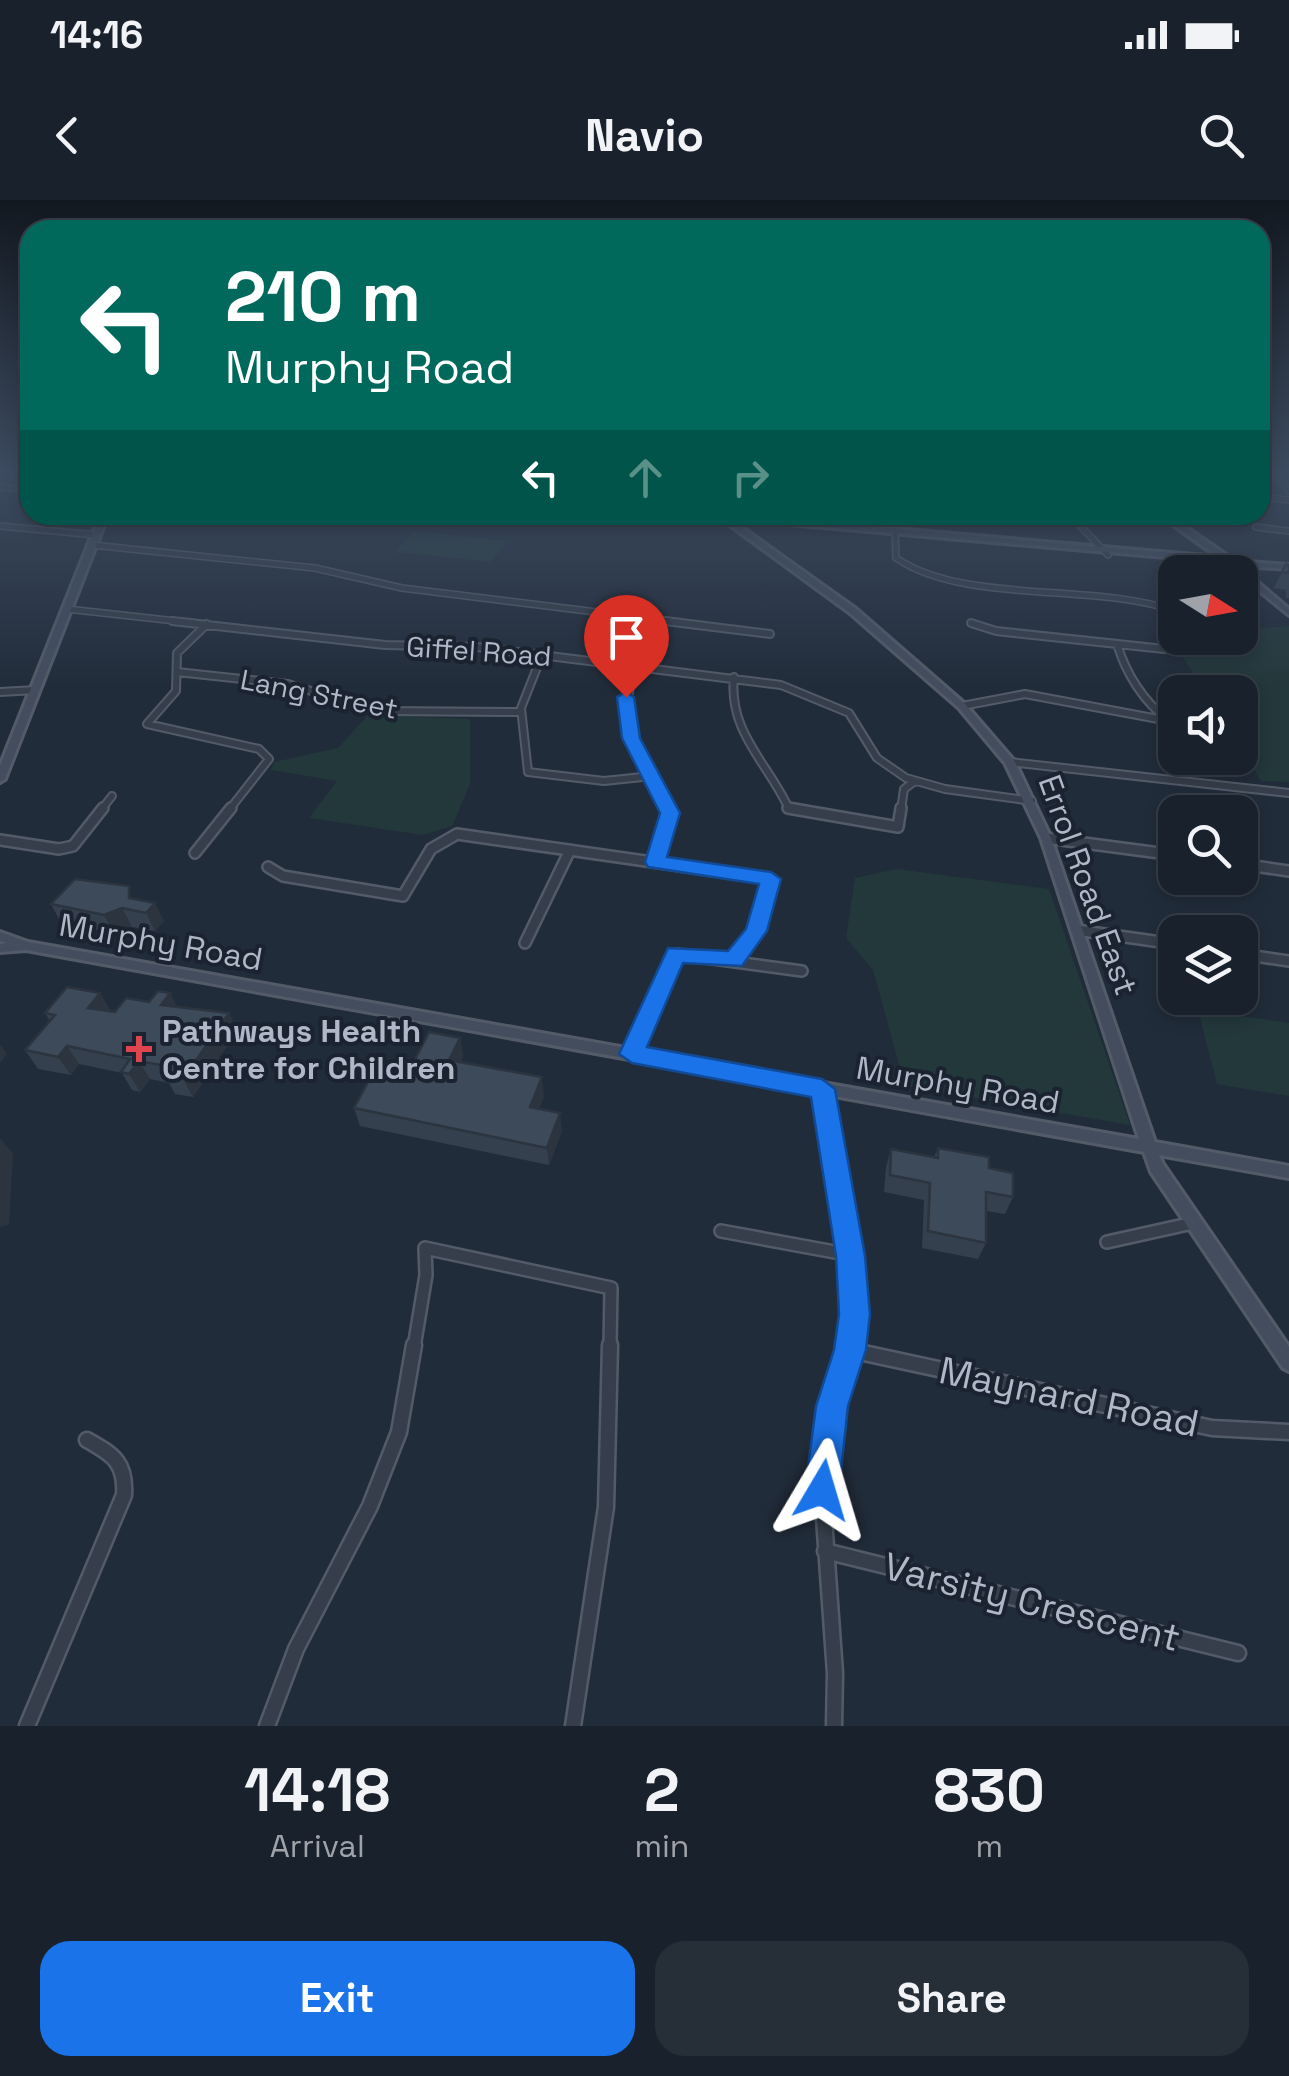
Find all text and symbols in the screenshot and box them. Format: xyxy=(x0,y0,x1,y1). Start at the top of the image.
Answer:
text: 14:16 xyxy=(50,11,143,59)
text: Navio xyxy=(585,107,704,164)
icon: back xyxy=(40,108,95,163)
icon: search xyxy=(1194,108,1249,163)
text: 210 m xyxy=(225,252,421,341)
icon: left xyxy=(60,260,190,390)
text: Murphy Road xyxy=(225,339,514,396)
icon: left xyxy=(513,450,568,505)
icon: ahead xyxy=(618,450,673,505)
icon: right xyxy=(723,450,778,505)
north arrow xyxy=(1158,555,1258,655)
map controls xyxy=(1158,555,1258,1015)
pin xyxy=(584,595,669,698)
icon: arrive xyxy=(599,610,654,665)
street label: Giffel Road xyxy=(405,628,553,674)
street label: Lang Street xyxy=(237,661,401,727)
button: sound xyxy=(1158,675,1258,775)
street label: Errol Road East xyxy=(1030,769,1146,1001)
button: search xyxy=(1158,795,1258,895)
street label: Murphy Road xyxy=(56,904,266,980)
button: layers xyxy=(1158,915,1258,1015)
place label: Pathways Health Centre for Children xyxy=(162,1011,455,1088)
marker: Pathways Health Centre for Children xyxy=(126,1036,152,1062)
street label: Murphy Road xyxy=(853,1047,1063,1123)
street label: Maynard Road xyxy=(935,1346,1203,1448)
position arrow xyxy=(770,1438,874,1542)
street label: Varsity Crescent xyxy=(879,1542,1185,1662)
text: 14:18 xyxy=(244,1752,390,1829)
text: 2 xyxy=(644,1752,680,1829)
text: 830 xyxy=(934,1752,1045,1829)
text: Arrival xyxy=(270,1826,365,1866)
text: min xyxy=(634,1826,689,1866)
text: m xyxy=(975,1826,1003,1866)
button: Exit xyxy=(40,1941,635,2056)
button: Share xyxy=(655,1941,1249,2056)

